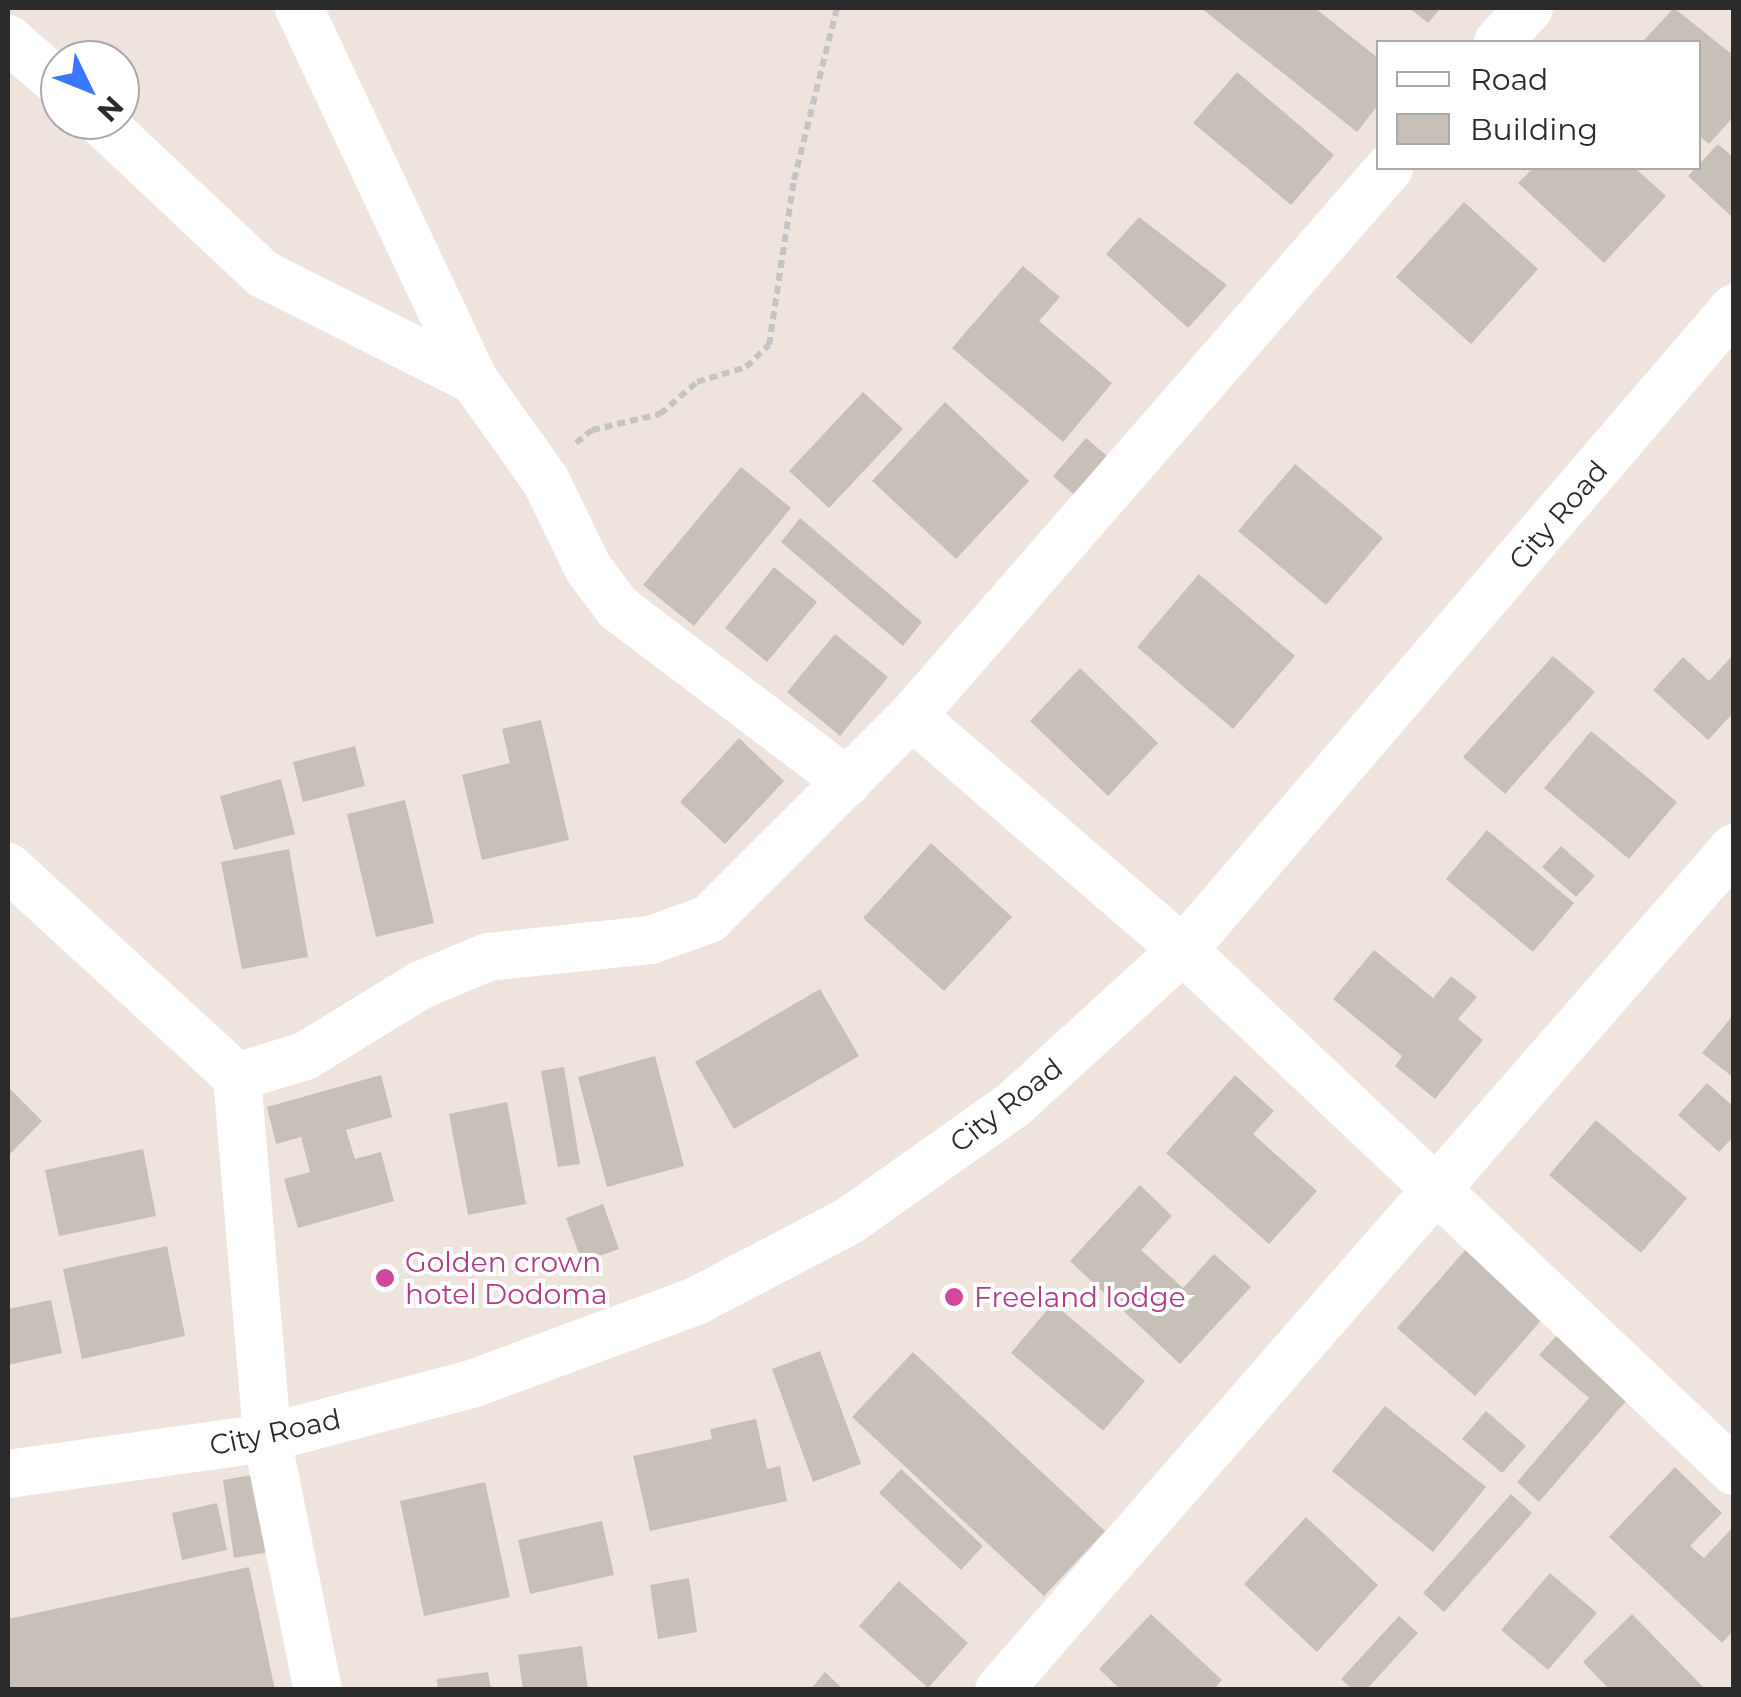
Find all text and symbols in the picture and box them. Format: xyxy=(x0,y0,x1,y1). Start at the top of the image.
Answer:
north arrow xyxy=(40,40,140,140)
legend xyxy=(1376,40,1701,170)
text: Road xyxy=(1470,61,1548,98)
text: N xyxy=(90,89,131,129)
text: Building xyxy=(1470,111,1598,148)
street label: City Road xyxy=(1502,454,1614,576)
street label: City Road xyxy=(943,1051,1069,1159)
place label: Golden crown hotel Dodoma xyxy=(405,1245,608,1311)
marker: Golden crown hotel Dodoma xyxy=(374,1267,396,1289)
place label: Freeland lodge xyxy=(974,1280,1186,1314)
marker: Freeland lodge xyxy=(943,1286,965,1308)
street label: City Road xyxy=(206,1402,344,1462)

